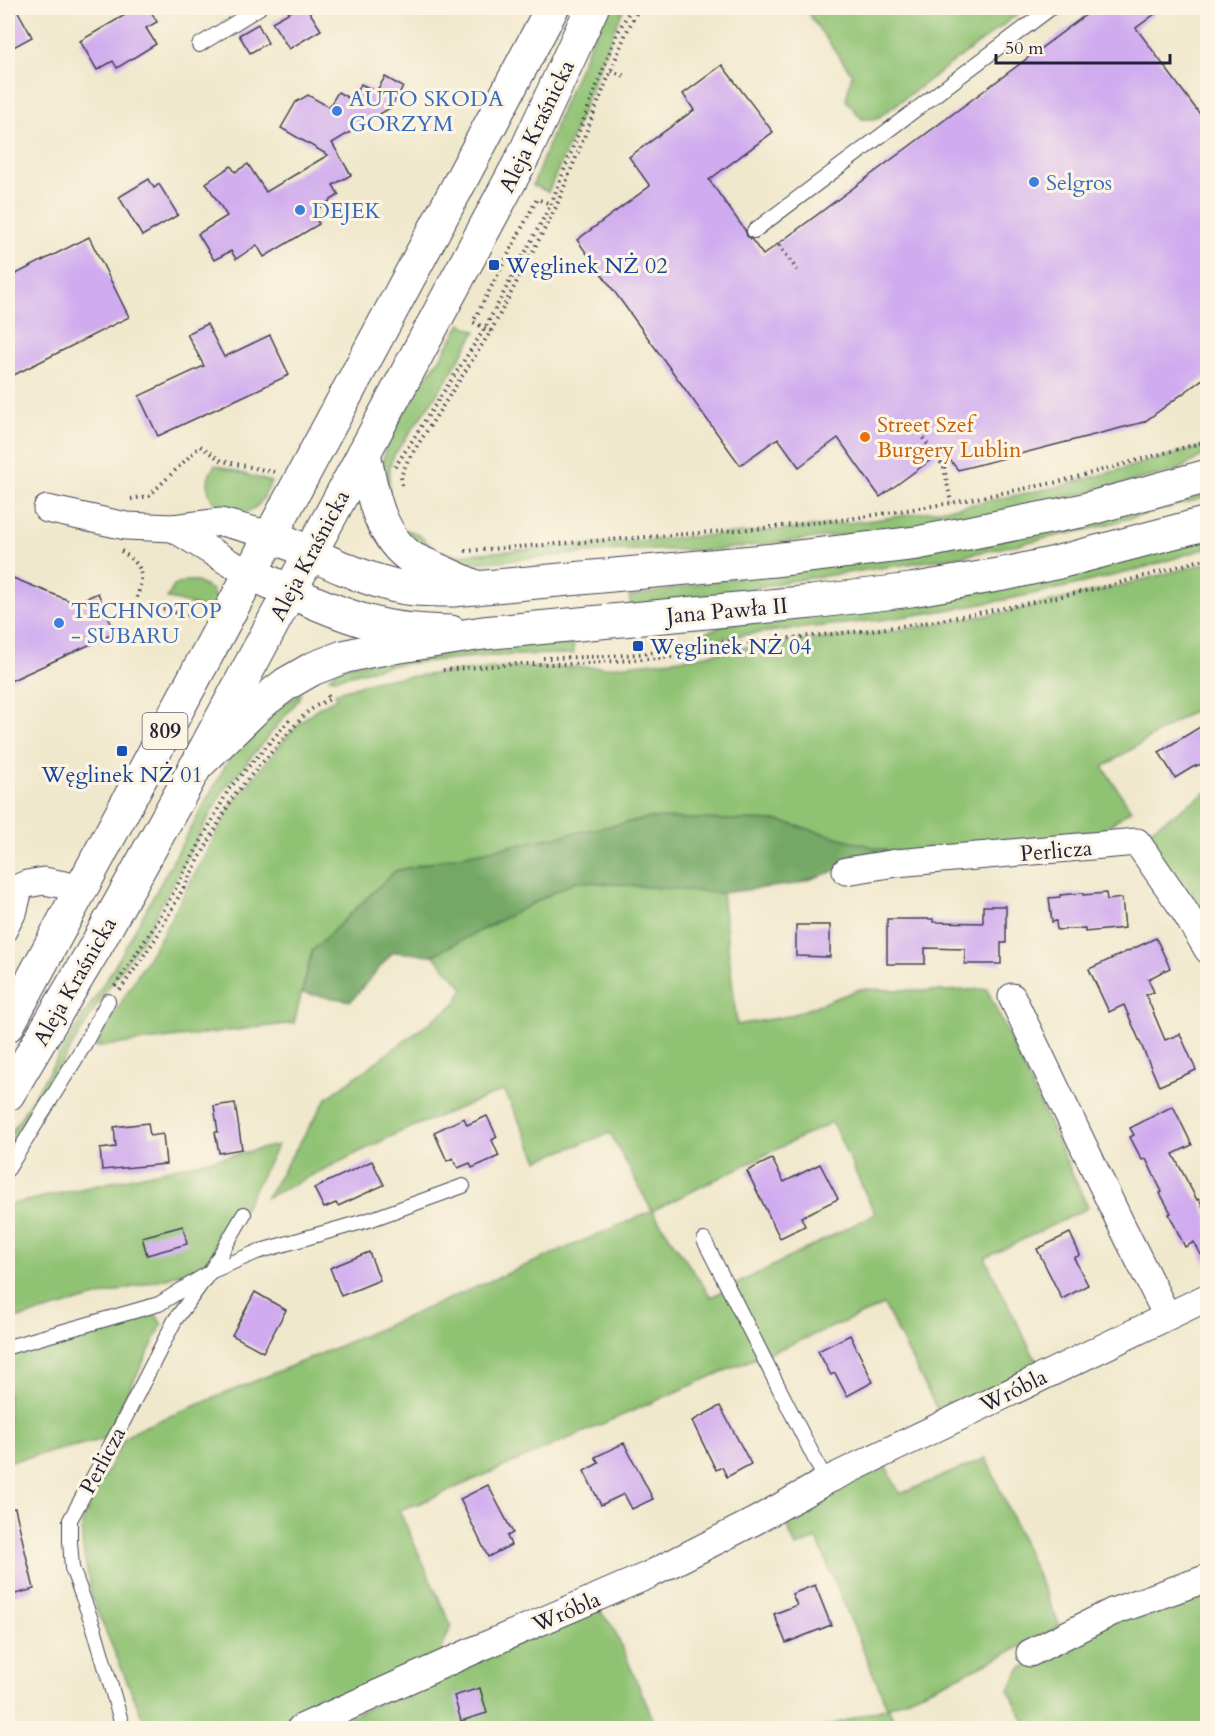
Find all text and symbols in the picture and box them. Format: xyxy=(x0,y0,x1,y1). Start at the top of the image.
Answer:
scale bar xyxy=(996,27,1170,65)
text: 50 m xyxy=(1005,36,1044,61)
street label: Aleja Kraśnicka xyxy=(492,55,582,198)
place label: AUTO SKODA GORZYM xyxy=(349,84,504,139)
marker: AUTO SKODA GORZYM xyxy=(330,104,344,118)
place label: Selgros xyxy=(1046,168,1112,198)
marker: Selgros xyxy=(1027,175,1041,189)
place label: DEJEK xyxy=(312,196,381,226)
marker: DEJEK xyxy=(293,203,307,217)
place label: Węglinek NŻ 02 xyxy=(505,251,667,281)
marker: Węglinek NŻ 02 xyxy=(487,258,501,272)
place label: Street Szef Burgery Lublin xyxy=(877,410,1022,465)
marker: Street Szef Burgery Lublin xyxy=(858,430,872,444)
street label: Aleja Kraśnicka xyxy=(263,484,357,626)
street label: Jana Pawła II xyxy=(662,591,789,631)
place label: TECHNOTOP - SUBARU xyxy=(71,596,222,651)
marker: TECHNOTOP - SUBARU xyxy=(52,616,66,630)
place label: Węglinek NŻ 04 xyxy=(649,632,811,662)
marker: Węglinek NŻ 04 xyxy=(631,639,645,653)
road number: 809 xyxy=(142,713,188,749)
marker: Węglinek NŻ 01 xyxy=(115,744,129,758)
place label: Węglinek NŻ 01 xyxy=(40,760,203,790)
street label: Perlicza xyxy=(1019,833,1094,869)
street label: Aleja Kraśnicka xyxy=(26,911,124,1051)
street label: Wróbla xyxy=(974,1362,1052,1420)
street label: Perlicza xyxy=(73,1421,133,1499)
street label: Wróbla xyxy=(527,1584,605,1640)

